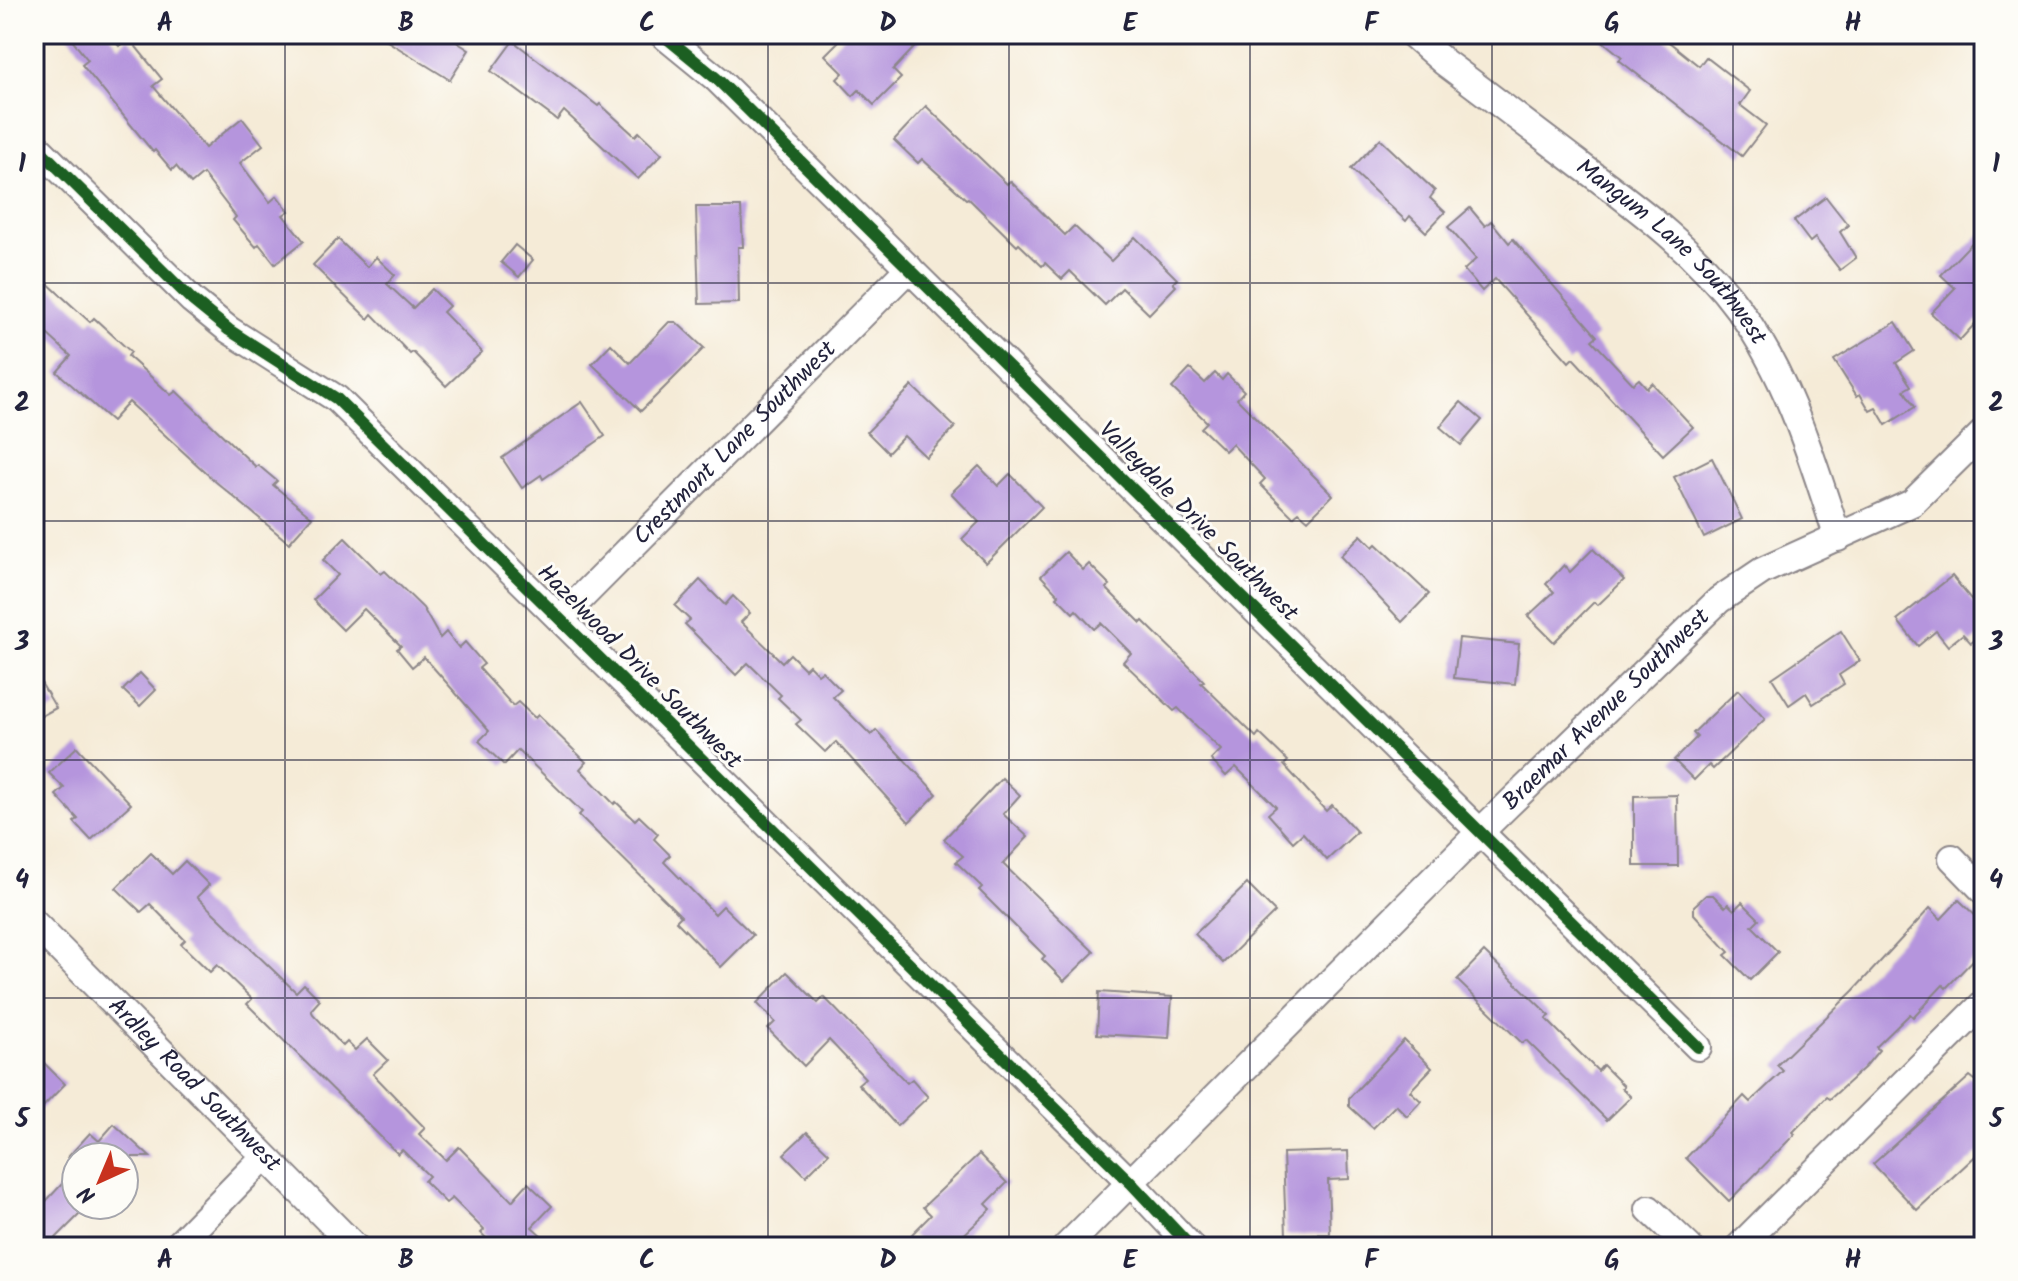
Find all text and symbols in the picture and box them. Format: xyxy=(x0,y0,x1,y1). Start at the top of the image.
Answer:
text: A xyxy=(157,3,173,45)
text: B xyxy=(398,3,414,45)
text: C xyxy=(639,3,655,45)
text: D xyxy=(879,3,897,45)
text: E xyxy=(1123,3,1139,45)
text: F xyxy=(1364,3,1380,45)
text: G xyxy=(1604,3,1620,45)
text: H xyxy=(1845,3,1862,45)
text: 1 xyxy=(18,144,26,186)
text: 1 xyxy=(1992,144,2000,186)
street label: Mangum Lane Southwest xyxy=(1567,149,1778,353)
street label: Crestmont Lane Southwest xyxy=(624,331,846,555)
text: 2 xyxy=(14,383,30,425)
text: 2 xyxy=(1988,383,2004,425)
street label: Valleydale Drive Southwest xyxy=(1088,412,1308,632)
street label: Hazelwood Drive Southwest xyxy=(527,555,751,779)
street label: Braemar Avenue Southwest xyxy=(1493,598,1720,820)
text: 3 xyxy=(14,622,29,664)
text: 3 xyxy=(1988,622,2003,664)
text: 4 xyxy=(15,860,29,902)
text: 4 xyxy=(1989,860,2003,902)
street label: Ardley Road Southwest xyxy=(98,988,291,1182)
text: 5 xyxy=(14,1099,30,1141)
text: 5 xyxy=(1988,1099,2004,1141)
north arrow xyxy=(60,1141,140,1221)
text: N xyxy=(71,1176,105,1211)
text: A xyxy=(157,1240,173,1281)
text: B xyxy=(398,1240,414,1281)
text: C xyxy=(639,1240,655,1281)
text: D xyxy=(879,1240,897,1281)
text: E xyxy=(1123,1240,1139,1281)
text: F xyxy=(1364,1240,1380,1281)
text: G xyxy=(1604,1240,1620,1281)
text: H xyxy=(1845,1240,1862,1281)

